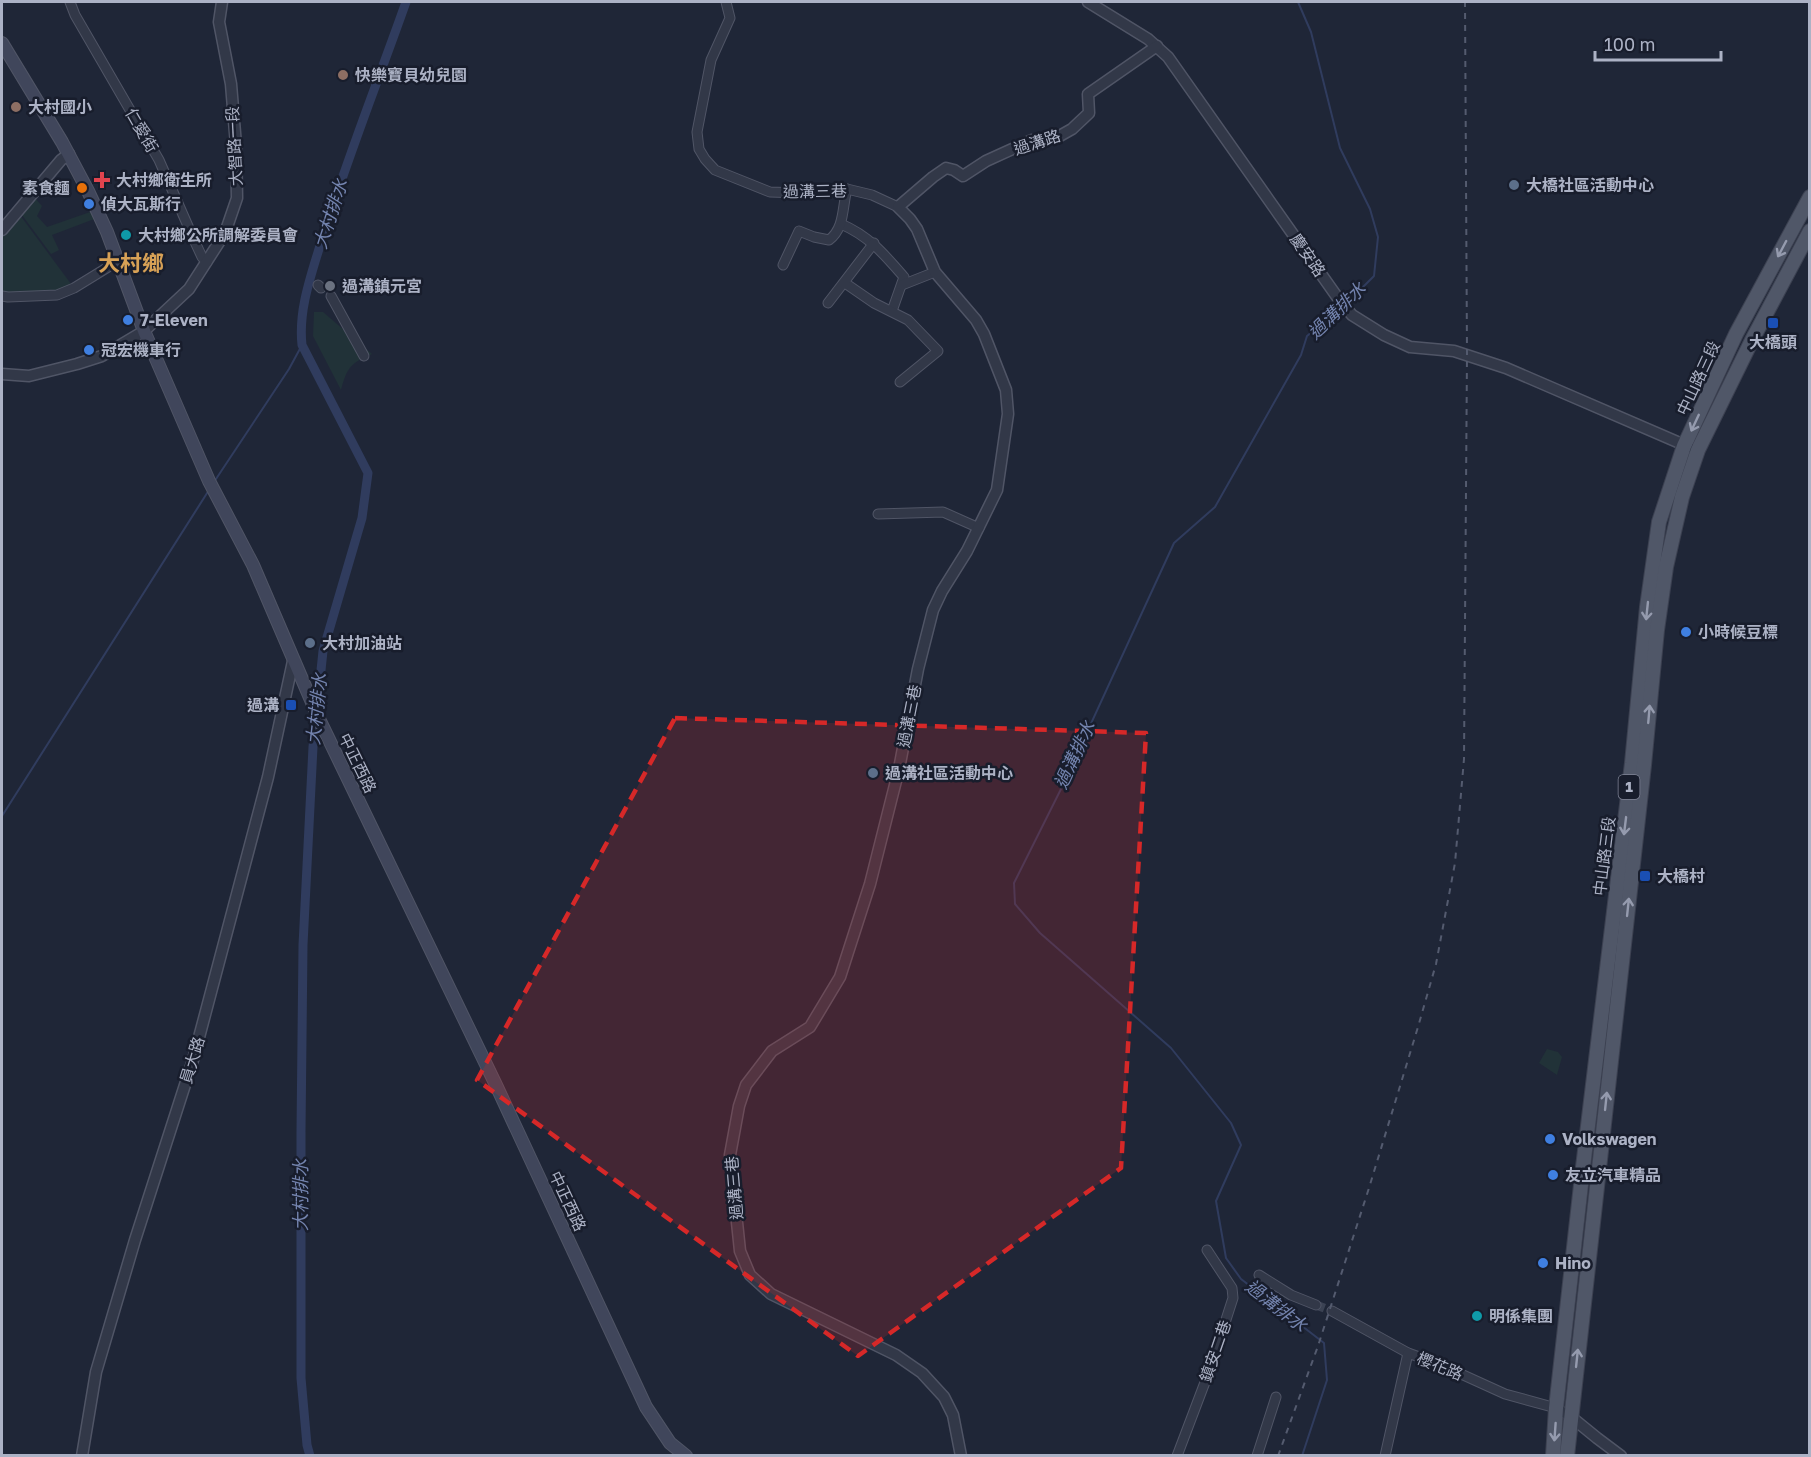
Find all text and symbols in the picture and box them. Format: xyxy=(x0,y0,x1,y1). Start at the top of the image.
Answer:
scale bar xyxy=(1595,24,1721,62)
text: 100 m xyxy=(1604,33,1655,55)
place label: 快樂寶貝幼兒園 xyxy=(355,65,467,85)
marker: 快樂寶貝幼兒園 xyxy=(336,68,350,82)
place label: 大村國小 xyxy=(28,97,92,117)
marker: 大村國小 xyxy=(9,100,23,114)
street label: 仁愛街 xyxy=(121,104,163,156)
street label: 大智路一段 xyxy=(222,106,246,186)
street label: 過溝路 xyxy=(1011,125,1063,159)
place label: 大村鄉衛生所 xyxy=(116,170,212,190)
marker: 大村鄉衛生所 xyxy=(93,171,111,189)
water label: 大村排水 xyxy=(308,175,352,251)
place label: 大橋社區活動中心 xyxy=(1526,175,1654,195)
place label: 素食麵 xyxy=(22,178,70,198)
marker: 大橋社區活動中心 xyxy=(1507,178,1521,192)
street label: 過溝三巷 xyxy=(783,180,847,202)
marker: 素食麵 xyxy=(75,181,89,195)
place label: 偵大瓦斯行 xyxy=(100,194,181,214)
marker: 偵大瓦斯行 xyxy=(82,197,96,211)
place label: 大村鄉公所調解委員會 xyxy=(138,225,298,245)
marker: 大村鄉公所調解委員會 xyxy=(119,228,133,242)
street label: 慶安路 xyxy=(1286,230,1330,280)
one-way arrow xyxy=(1776,240,1788,257)
district label: 大村鄉 xyxy=(98,249,164,276)
place label: 過溝鎮元宮 xyxy=(342,276,422,296)
water label: 過溝排水 xyxy=(1303,277,1371,343)
marker: 過溝鎮元宮 xyxy=(323,279,337,293)
place label: 7-Eleven xyxy=(140,310,208,330)
marker: 7-Eleven xyxy=(121,313,135,327)
marker: 大橋頭 xyxy=(1766,316,1780,330)
place label: 大橋頭 xyxy=(1749,332,1797,352)
street label: 中山路三段 xyxy=(1672,338,1724,418)
place label: 冠宏機車行 xyxy=(101,340,181,360)
marker: 冠宏機車行 xyxy=(82,343,96,357)
one-way arrow xyxy=(1688,414,1700,432)
one-way arrow xyxy=(1641,601,1652,620)
place label: 小時候豆標 xyxy=(1698,622,1778,642)
marker: 小時候豆標 xyxy=(1679,625,1693,639)
place label: 大村加油站 xyxy=(322,633,402,653)
marker: 大村加油站 xyxy=(303,636,317,650)
water label: 大村排水 xyxy=(301,671,331,746)
street label: 過溝三巷 xyxy=(893,683,925,749)
place label: 過溝 xyxy=(247,695,279,715)
marker: 過溝 xyxy=(284,698,298,712)
one-way arrow xyxy=(1644,704,1655,724)
water label: 過溝排水 xyxy=(1049,716,1100,792)
street label: 中正西路 xyxy=(335,730,381,796)
place label: 過溝社區活動中心 xyxy=(885,763,1013,783)
marker: 過溝社區活動中心 xyxy=(866,766,880,780)
road number: 1 xyxy=(1618,775,1640,799)
street label: 中山路三段 xyxy=(1589,815,1619,897)
one-way arrow xyxy=(1619,815,1630,835)
place label: 大橋村 xyxy=(1657,866,1705,886)
marker: 大橋村 xyxy=(1638,869,1652,883)
one-way arrow xyxy=(1623,898,1634,918)
street label: 員大路 xyxy=(175,1034,209,1086)
one-way arrow xyxy=(1601,1092,1612,1112)
place label: Volkswagen xyxy=(1562,1129,1657,1149)
marker: Volkswagen xyxy=(1543,1132,1557,1146)
street label: 過溝三巷 xyxy=(721,1155,747,1221)
water label: 大村排水 xyxy=(289,1158,311,1231)
place label: 友立汽車精品 xyxy=(1565,1165,1661,1185)
street label: 中正西路 xyxy=(545,1168,591,1234)
marker: 友立汽車精品 xyxy=(1546,1168,1560,1182)
place label: Hino xyxy=(1555,1253,1591,1273)
marker: Hino xyxy=(1536,1256,1550,1270)
water label: 過溝排水 xyxy=(1241,1274,1313,1337)
place label: 明係集團 xyxy=(1489,1306,1553,1326)
marker: 明係集團 xyxy=(1470,1309,1484,1323)
street label: 鎮安二巷 xyxy=(1195,1317,1235,1385)
street label: 櫻花路 xyxy=(1414,1348,1466,1384)
one-way arrow xyxy=(1572,1348,1583,1368)
one-way arrow xyxy=(1549,1421,1560,1441)

